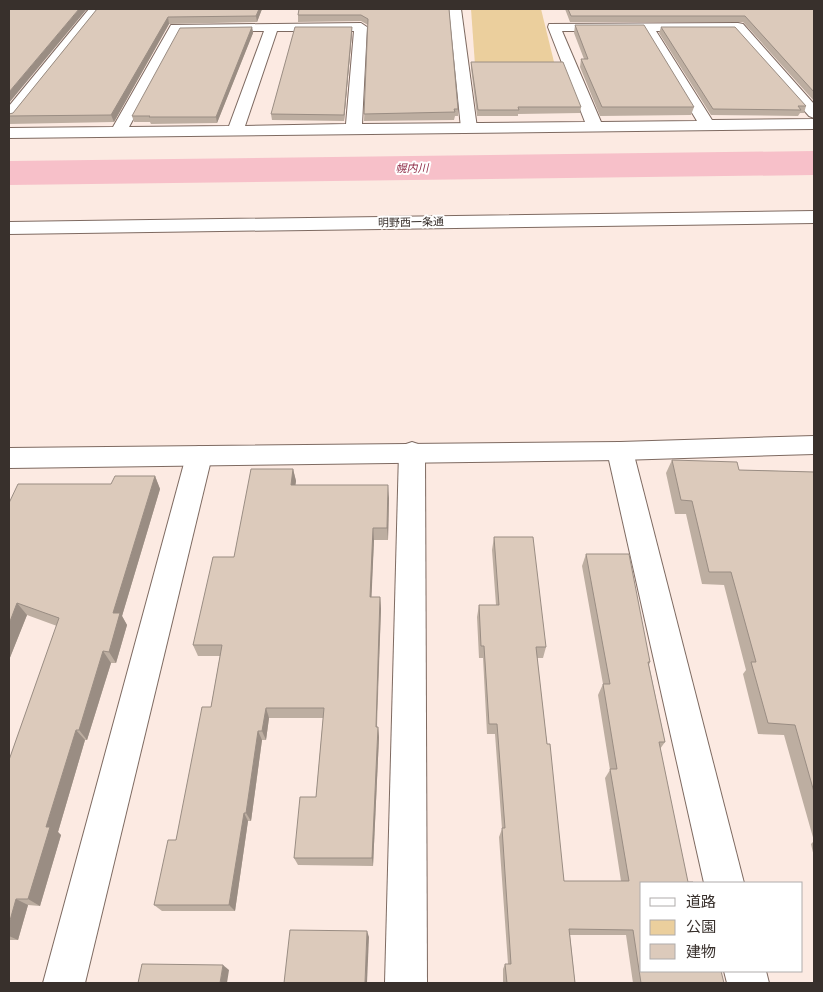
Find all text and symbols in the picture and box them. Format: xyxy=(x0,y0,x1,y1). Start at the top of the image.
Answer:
water label: 幌内川 xyxy=(395,161,430,174)
street label: 明野西一条通 xyxy=(378,214,444,229)
legend xyxy=(640,882,803,972)
text: 道路 xyxy=(686,892,716,910)
text: 公園 xyxy=(686,917,716,935)
text: 建物 xyxy=(686,942,716,960)

